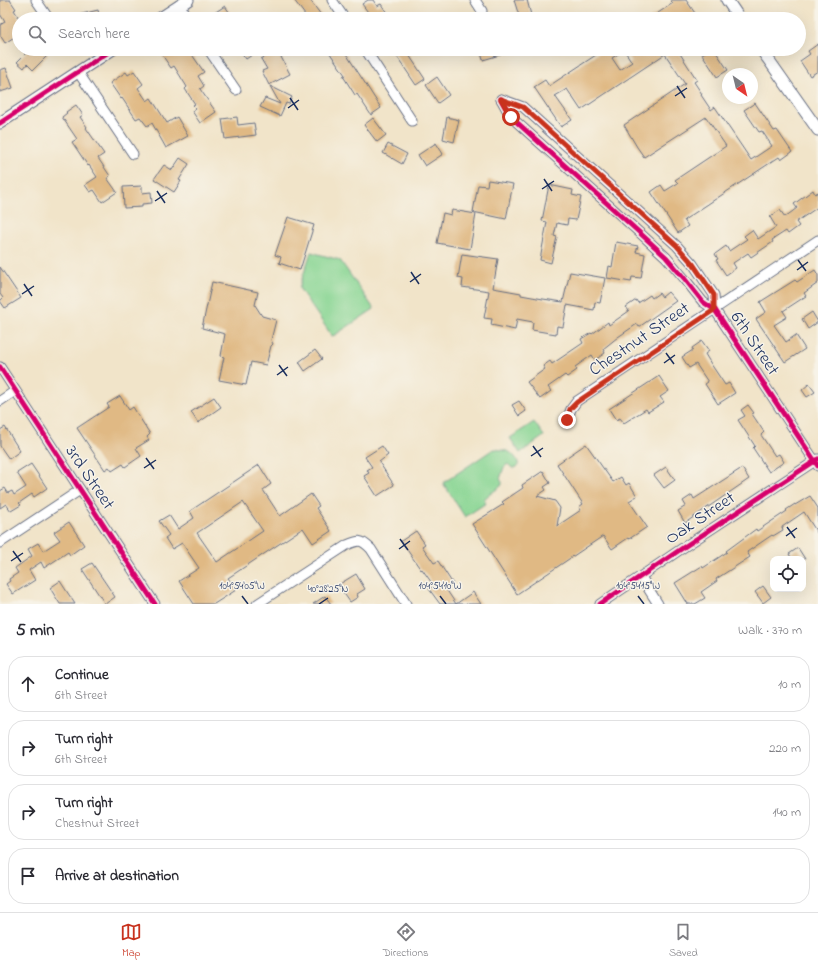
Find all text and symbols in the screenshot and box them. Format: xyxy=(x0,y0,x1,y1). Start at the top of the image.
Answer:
search box xyxy=(12,12,806,56)
icon: search xyxy=(26,23,48,45)
text: Search here xyxy=(58,23,130,45)
north arrow xyxy=(722,68,758,104)
route start xyxy=(502,108,520,126)
street label: Chestnut Street xyxy=(584,297,696,383)
street label: 6th Street xyxy=(723,307,785,381)
route end xyxy=(558,411,576,429)
street label: 3rd Street xyxy=(58,440,120,516)
street label: Oak Street xyxy=(661,486,741,552)
map controls xyxy=(770,556,806,592)
button: locate xyxy=(770,556,806,592)
text: 104°54'05"W xyxy=(219,579,265,594)
text: 104°54'10"W xyxy=(419,579,462,594)
text: 104°54'15"W xyxy=(616,579,660,594)
text: 40°28'25"N xyxy=(308,582,349,597)
text: 5 min xyxy=(16,618,55,643)
text: Walk · 370 m xyxy=(738,621,802,640)
text: Continue xyxy=(55,664,109,686)
icon: ahead xyxy=(17,673,39,695)
text: 10 m xyxy=(778,675,801,694)
text: 6th Street xyxy=(55,686,107,705)
text: Turn right xyxy=(55,728,113,750)
icon: right xyxy=(17,737,39,759)
text: 220 m xyxy=(769,739,801,758)
text: 6th Street xyxy=(55,750,107,769)
text: Turn right xyxy=(55,792,113,814)
icon: right xyxy=(17,801,39,823)
text: 140 m xyxy=(773,803,801,822)
text: Chestnut Street xyxy=(55,814,139,833)
icon: arrive xyxy=(17,865,39,887)
text: Arrive at destination xyxy=(55,865,179,887)
tab: Map xyxy=(120,921,142,961)
tab: Directions xyxy=(383,921,429,961)
tab: Saved xyxy=(669,921,698,961)

